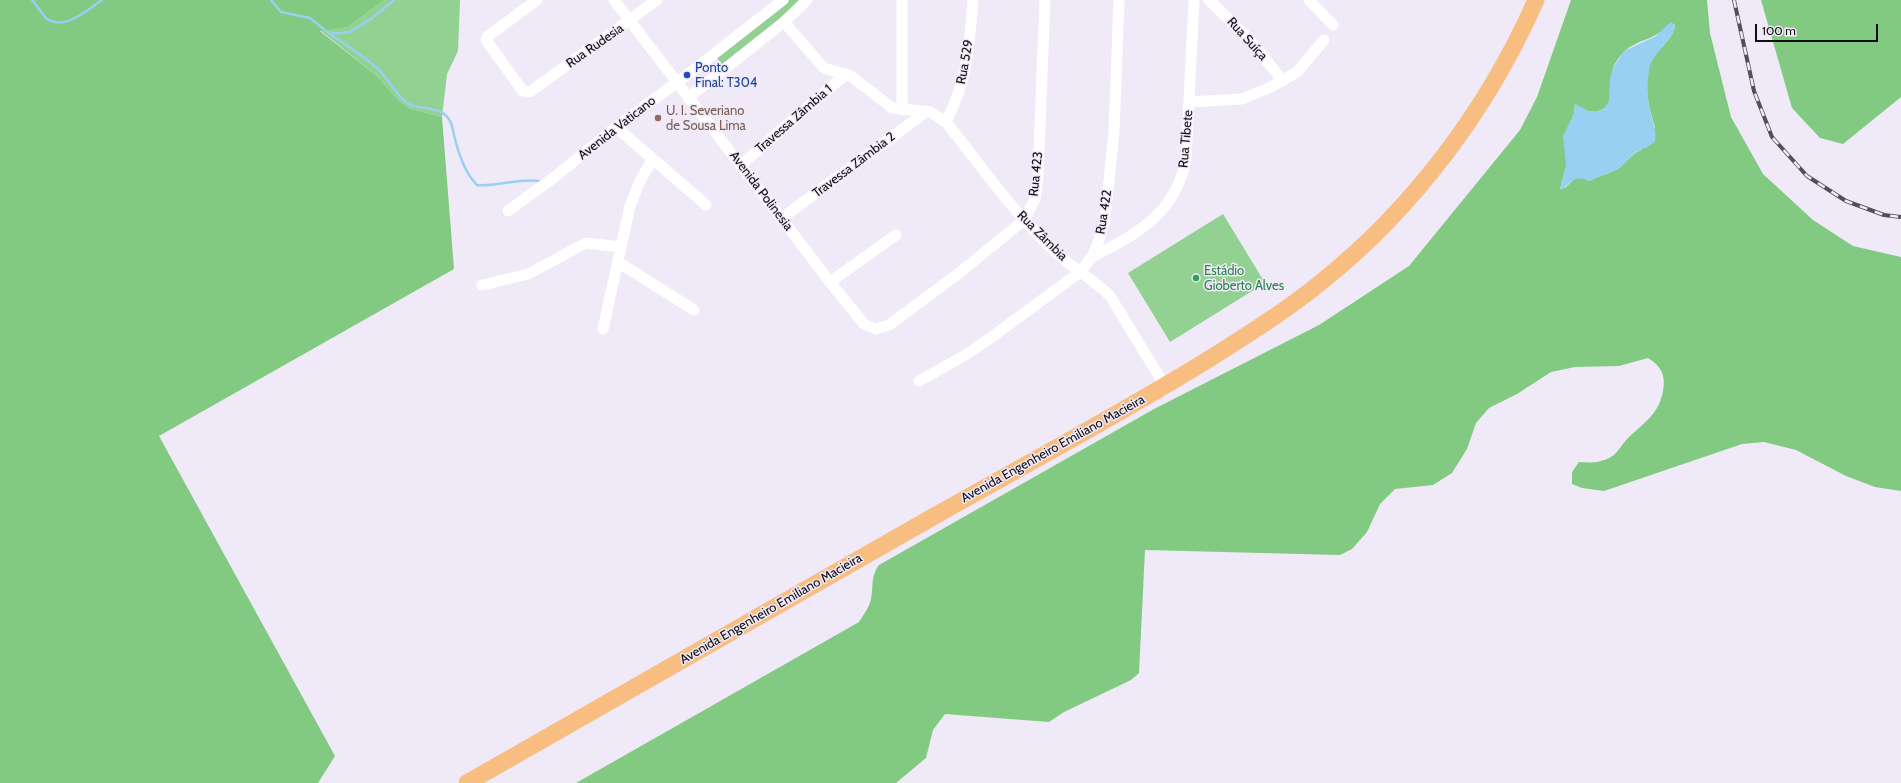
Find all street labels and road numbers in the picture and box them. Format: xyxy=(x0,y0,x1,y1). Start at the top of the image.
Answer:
street label: Rua Suíça xyxy=(1224,14,1270,64)
street label: Rua Rudesia xyxy=(563,21,627,71)
street label: Rua 529 xyxy=(953,39,977,85)
street label: Travessa Zâmbia 1 xyxy=(752,81,836,157)
street label: Avenida Vaticano xyxy=(575,93,659,163)
street label: Rua Tibete xyxy=(1176,109,1196,169)
street label: Travessa Zâmbia 2 xyxy=(810,129,898,201)
street label: Avenida Polinesia xyxy=(726,148,796,234)
street label: Rua 423 xyxy=(1026,151,1046,197)
street label: Rua 422 xyxy=(1093,189,1115,235)
street label: Rua Zâmbia xyxy=(1014,208,1070,264)
street label: Avenida Engenheiro Emiliano Macieira xyxy=(958,392,1148,506)
street label: Avenida Engenheiro Emiliano Macieira xyxy=(677,550,865,668)

